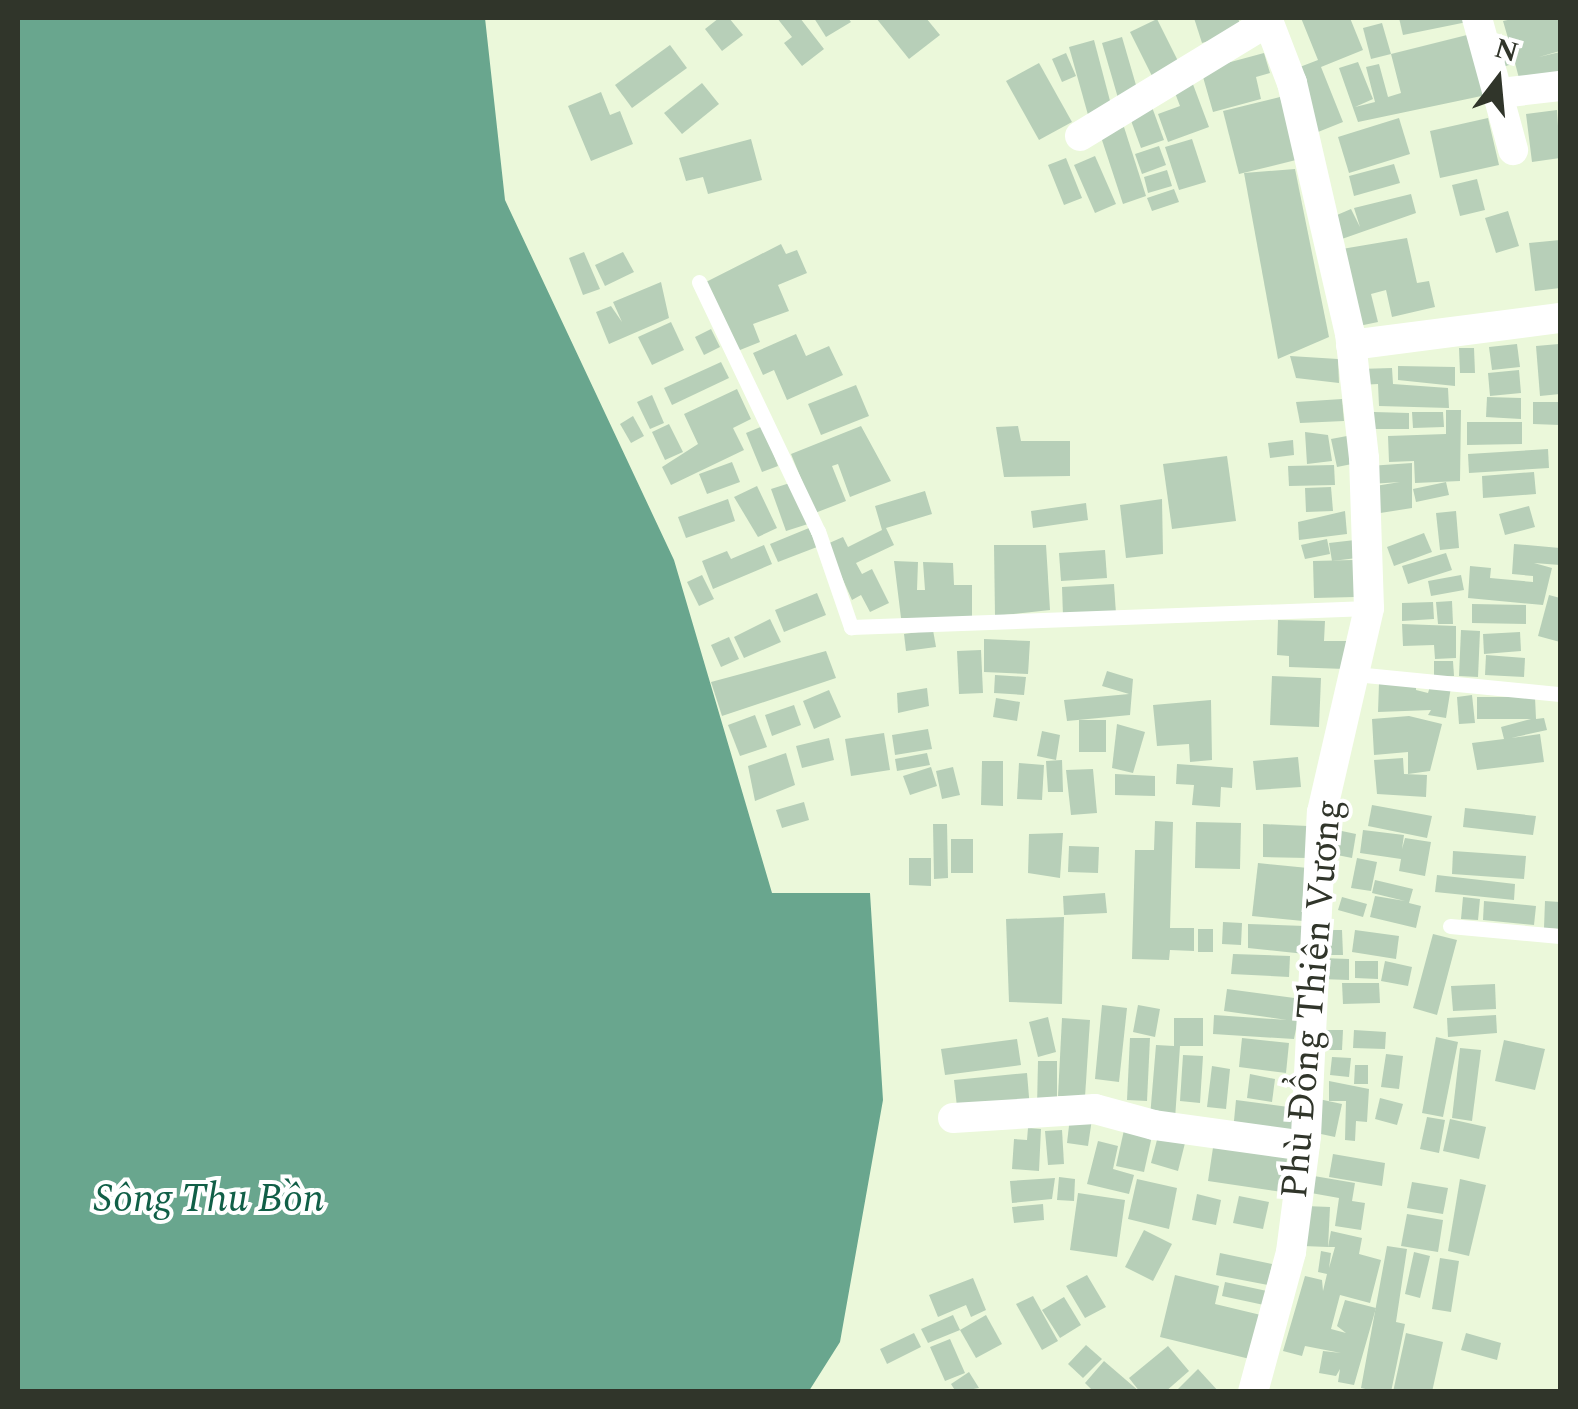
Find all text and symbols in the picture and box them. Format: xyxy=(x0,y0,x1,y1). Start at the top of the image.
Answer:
text: N xyxy=(1489,27,1523,74)
north arrow xyxy=(1448,30,1548,130)
street label: Phù Đổng Thiên Vương xyxy=(1273,797,1353,1201)
water label: Sông Thu Bồn xyxy=(94,1176,324,1224)

